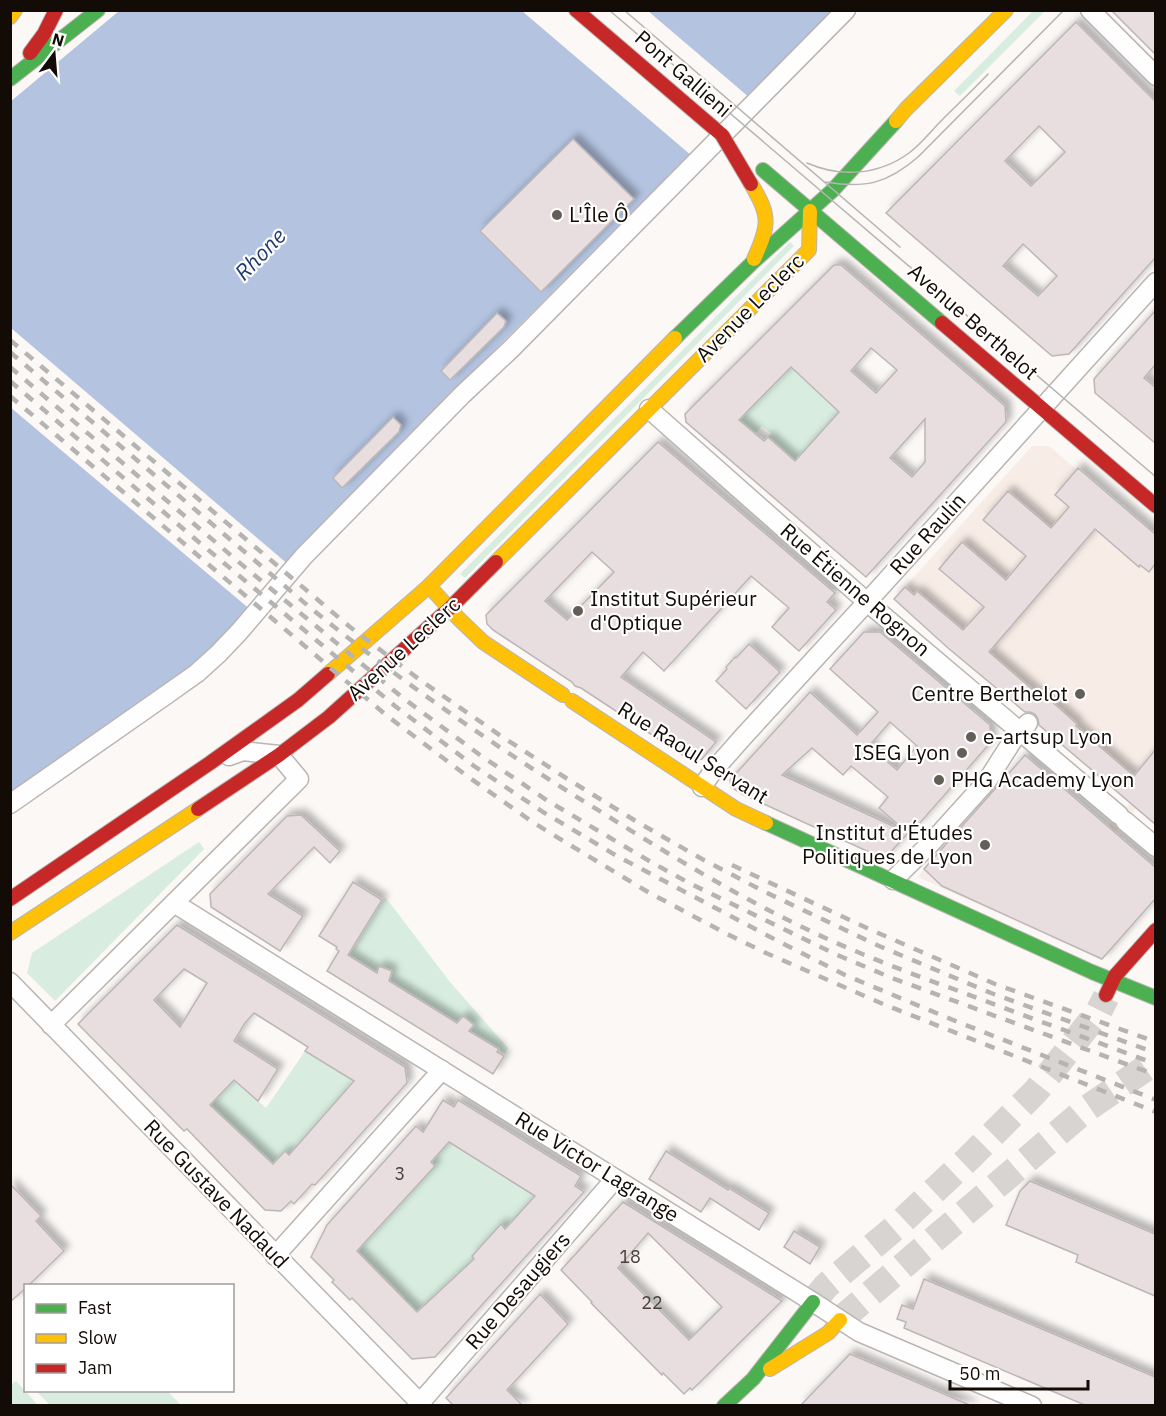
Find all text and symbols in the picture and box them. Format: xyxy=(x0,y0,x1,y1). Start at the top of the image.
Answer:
north arrow xyxy=(24,24,84,84)
street label: Pont Gallieni xyxy=(629,24,738,123)
text: N xyxy=(50,28,66,51)
place label: L'Île Ô xyxy=(569,200,629,228)
marker: L'Île Ô xyxy=(550,208,564,222)
water label: Rhone xyxy=(228,221,292,286)
street label: Avenue Leclerc xyxy=(689,247,810,368)
street label: Avenue Berthelot xyxy=(903,257,1045,386)
street label: Rue Raulin xyxy=(883,486,971,580)
street label: Rue Étienne Rognon xyxy=(775,516,937,662)
place label: Institut Supérieur d'Optique xyxy=(590,584,757,636)
street label: Avenue Leclerc xyxy=(341,590,466,706)
marker: Institut Supérieur d'Optique xyxy=(571,604,585,618)
place label: Centre Berthelot xyxy=(911,679,1068,707)
marker: Centre Berthelot xyxy=(1073,687,1087,701)
street label: Rue Raoul Servant xyxy=(613,694,774,810)
place label: e-artsup Lyon xyxy=(983,722,1113,750)
marker: e-artsup Lyon xyxy=(964,730,978,744)
place label: ISEG Lyon xyxy=(854,738,950,766)
marker: ISEG Lyon xyxy=(955,746,969,760)
place label: PHG Academy Lyon xyxy=(951,765,1134,793)
marker: PHG Academy Lyon xyxy=(932,773,946,787)
place label: Institut d'Études Politiques de Lyon xyxy=(802,818,973,870)
marker: Institut d'Études Politiques de Lyon xyxy=(978,838,992,852)
street label: Rue Victor Lagrange xyxy=(510,1104,685,1228)
street label: Rue Gustave Nadaud xyxy=(138,1113,295,1274)
house number: 3 xyxy=(395,1162,405,1185)
street label: Rue Desaugiers xyxy=(459,1226,576,1355)
house number: 18 xyxy=(619,1245,641,1268)
legend xyxy=(24,1284,234,1392)
house number: 22 xyxy=(641,1291,663,1314)
text: Fast xyxy=(78,1296,112,1319)
text: Slow xyxy=(78,1326,117,1349)
scale bar xyxy=(950,1353,1088,1391)
text: Jam xyxy=(78,1356,113,1379)
text: 50 m xyxy=(959,1362,1001,1385)

